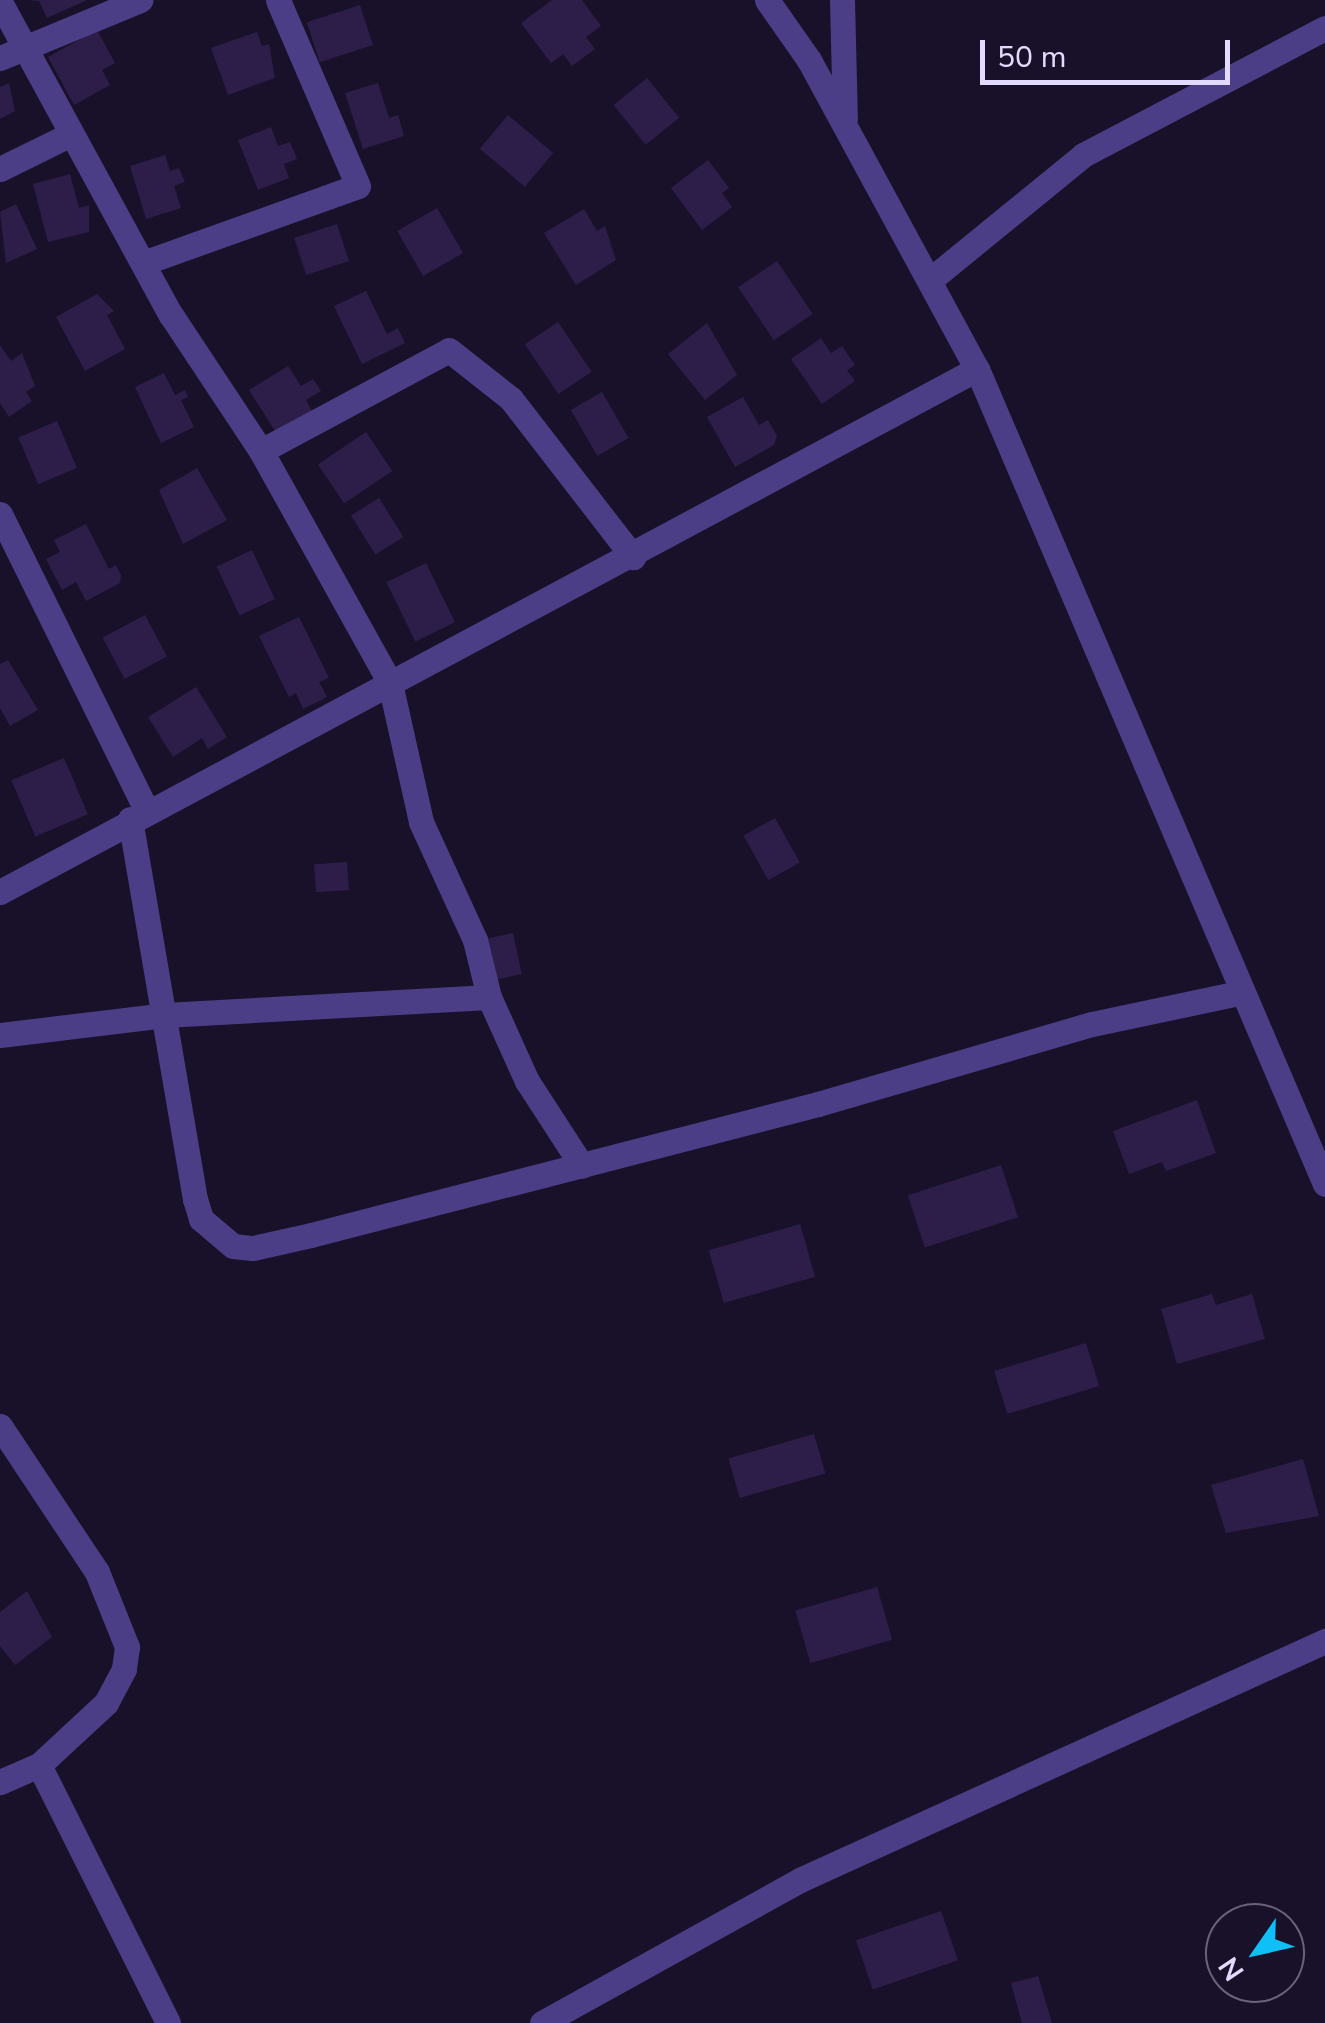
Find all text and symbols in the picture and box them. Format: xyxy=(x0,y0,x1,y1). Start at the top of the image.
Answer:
scale bar xyxy=(985,20,1235,82)
text: 50 m xyxy=(997,37,1066,78)
north arrow xyxy=(1205,1903,1305,2003)
text: N xyxy=(1210,1949,1253,1988)

